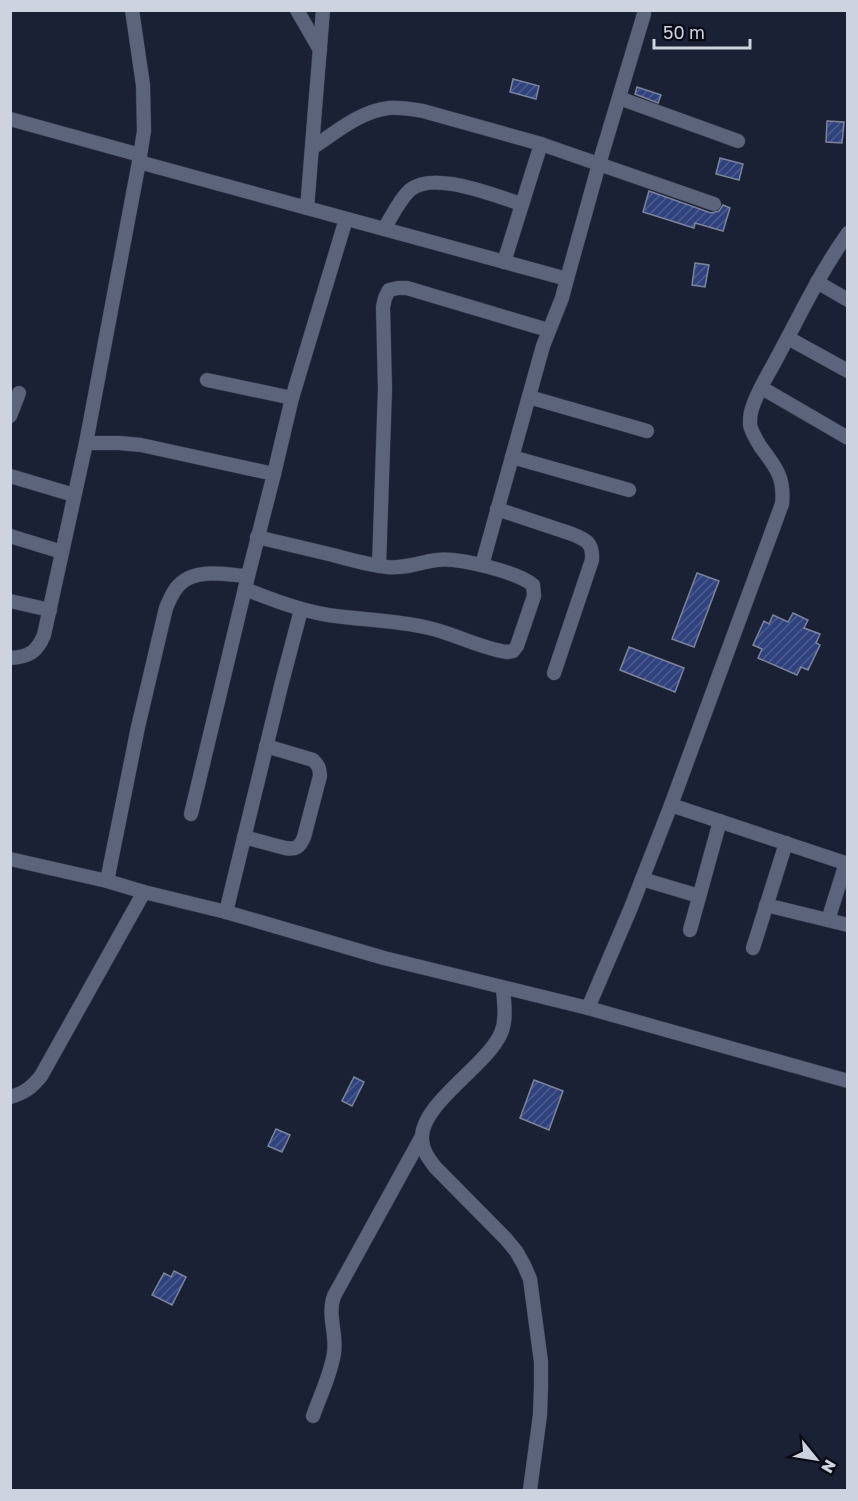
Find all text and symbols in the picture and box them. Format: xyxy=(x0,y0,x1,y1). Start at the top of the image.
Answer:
scale bar xyxy=(654,12,750,50)
text: 50 m xyxy=(663,21,705,43)
north arrow xyxy=(786,1429,846,1489)
text: N xyxy=(817,1456,841,1477)

